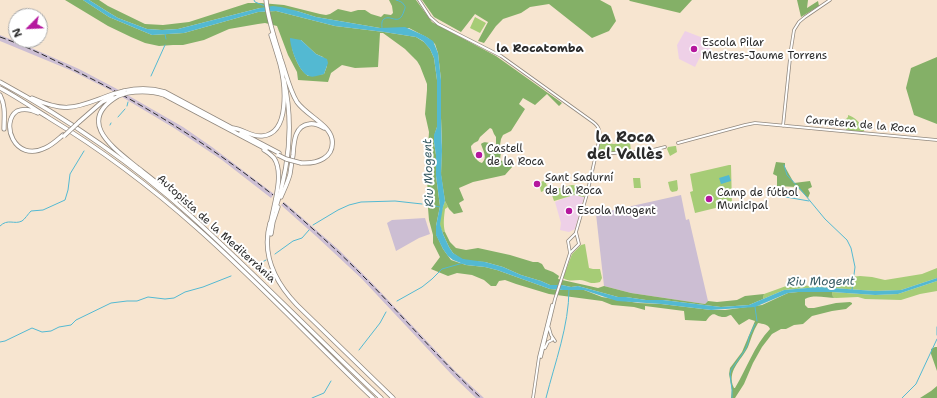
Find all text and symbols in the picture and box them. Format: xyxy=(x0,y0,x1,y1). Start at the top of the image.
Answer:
north arrow xyxy=(8,8,48,48)
text: N xyxy=(9,26,26,40)
place label: Escola Pilar Mestres-Jaume Torrens xyxy=(702,36,827,62)
district label: la Rocatomba xyxy=(496,42,584,56)
marker: Escola Pilar Mestres-Jaume Torrens xyxy=(689,44,699,54)
street label: Carretera de la Roca xyxy=(805,114,917,136)
district label: la Roca del Vallès xyxy=(587,129,663,164)
water label: Riu Mogent xyxy=(421,139,437,207)
place label: Castell de la Roca xyxy=(487,142,544,168)
marker: Castell de la Roca xyxy=(474,150,484,160)
place label: Sant Sadurní de la Roca xyxy=(545,171,613,197)
street label: Autopista de la Mediterrània xyxy=(154,172,278,286)
marker: Sant Sadurní de la Roca xyxy=(532,179,542,189)
place label: Camp de fútbol Municipal xyxy=(717,186,798,212)
marker: Camp de fútbol Municipal xyxy=(704,194,714,204)
place label: Escola Mogent xyxy=(577,204,656,218)
marker: Escola Mogent xyxy=(564,206,574,216)
water label: Riu Mogent xyxy=(787,274,855,290)

